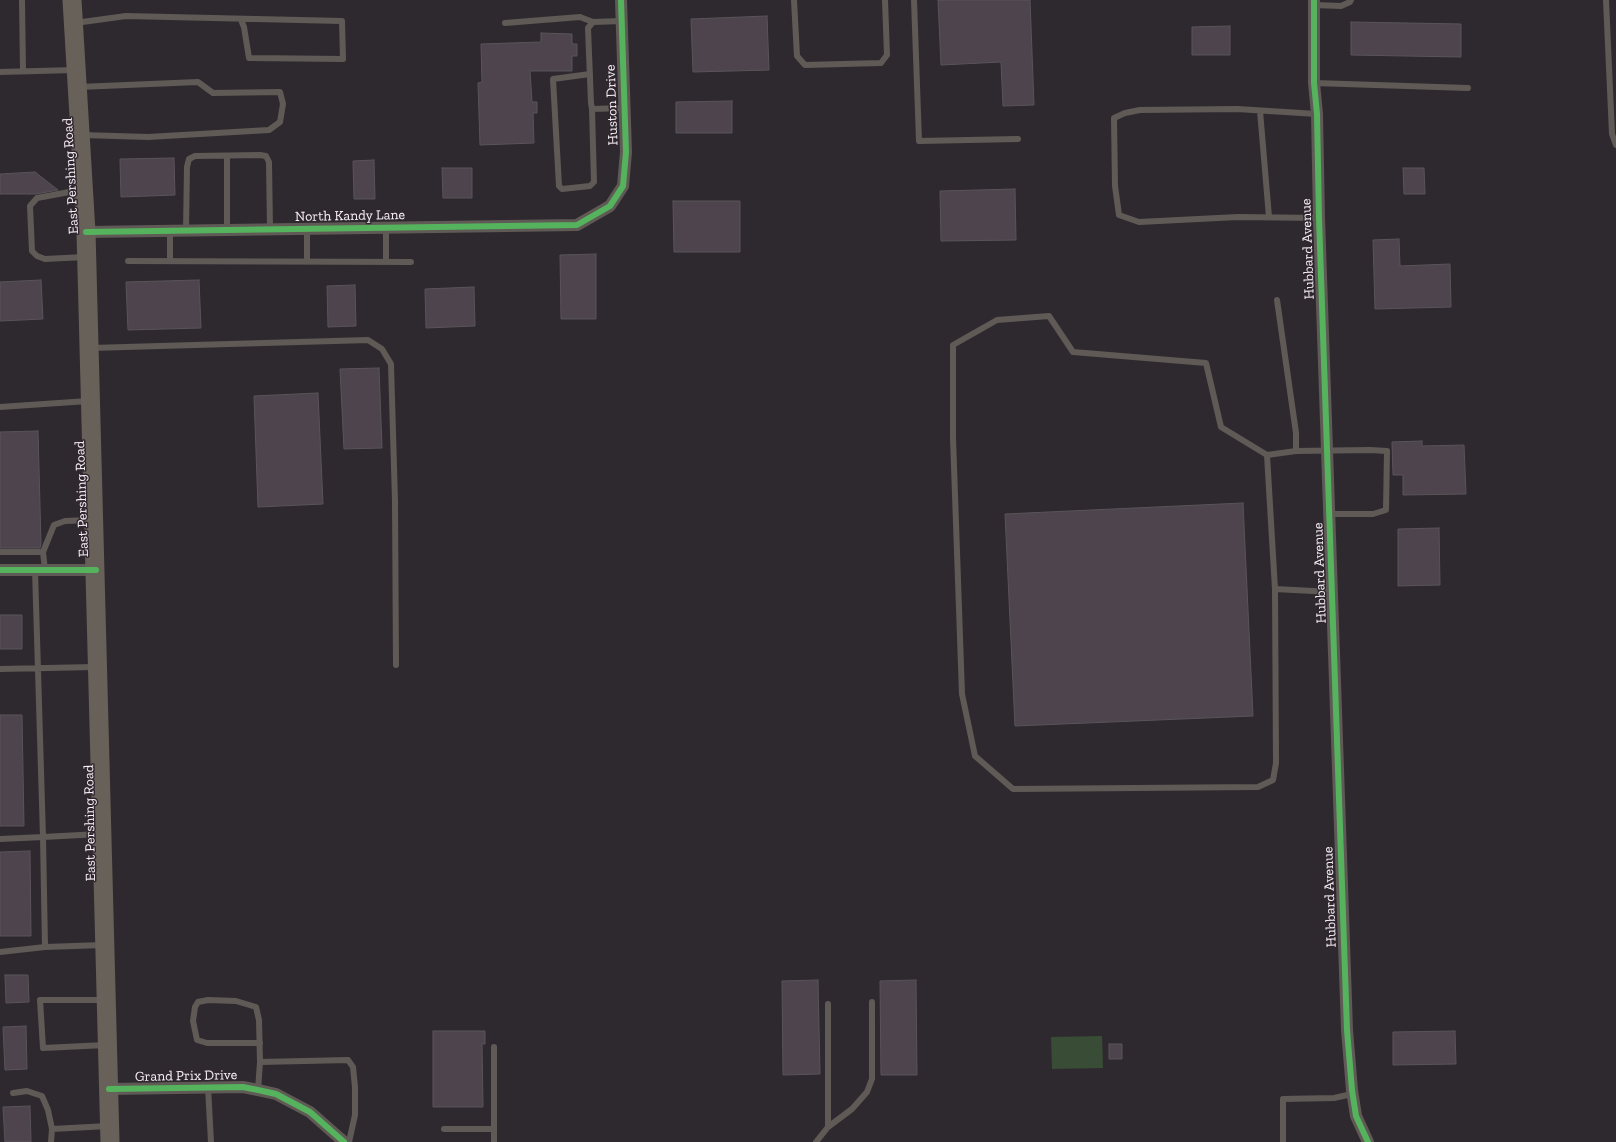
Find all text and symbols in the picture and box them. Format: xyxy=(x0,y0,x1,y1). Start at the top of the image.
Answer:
street label: Huston Drive xyxy=(602,64,622,146)
street label: East Pershing Road xyxy=(60,117,82,235)
street label: Hubbard Avenue xyxy=(1298,198,1318,300)
street label: North Kandy Lane xyxy=(295,207,405,225)
street label: East Pershing Road xyxy=(72,440,92,558)
street label: Hubbard Avenue xyxy=(1310,522,1330,624)
street label: East Pershing Road xyxy=(81,765,99,881)
street label: Hubbard Avenue xyxy=(1320,846,1340,948)
street label: Grand Prix Drive xyxy=(135,1067,237,1085)

